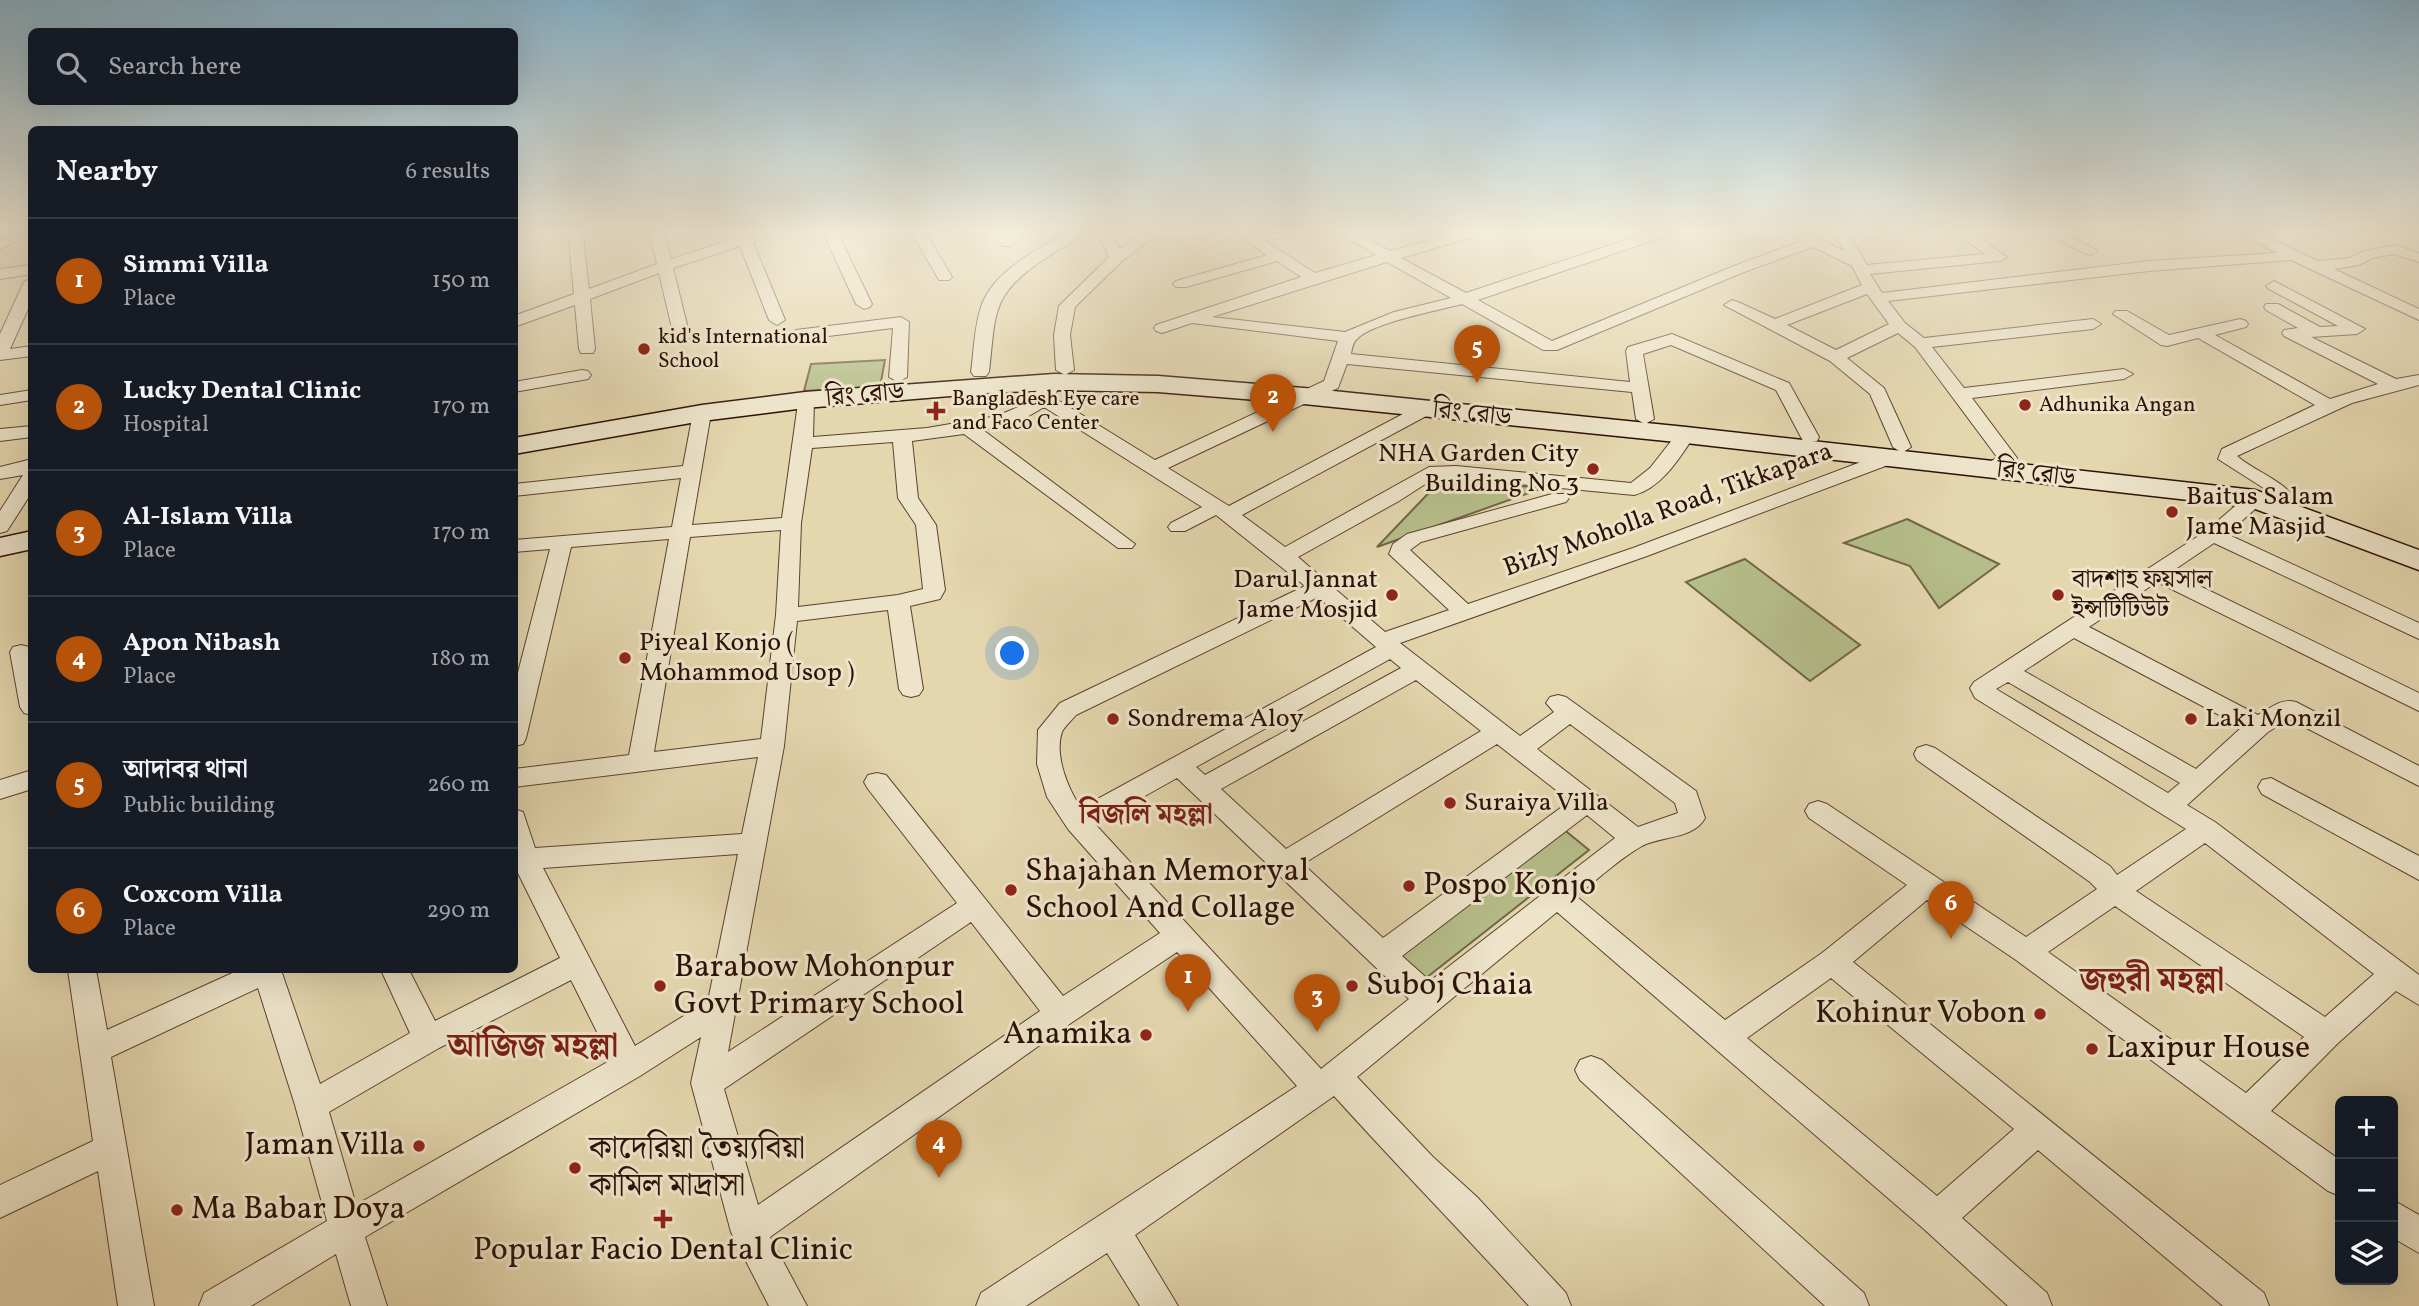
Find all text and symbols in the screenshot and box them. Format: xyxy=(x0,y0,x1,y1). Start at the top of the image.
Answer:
search box xyxy=(28,28,518,105)
icon: search xyxy=(52,48,90,86)
text: Search here xyxy=(108,49,241,85)
text: Nearby xyxy=(56,151,158,193)
text: 6 results xyxy=(406,156,490,188)
text: Simmi Villa xyxy=(123,247,269,283)
text: 1 xyxy=(74,265,84,297)
text: 150 m xyxy=(432,265,490,297)
text: Place xyxy=(123,283,176,315)
place label: kid's International School xyxy=(658,323,828,376)
pin: 5 xyxy=(1454,325,1500,383)
marker: kid's International School xyxy=(636,341,652,357)
text: Lucky Dental Clinic xyxy=(123,373,361,409)
street label: রিং রোড xyxy=(823,374,907,416)
pin: 2 xyxy=(1250,374,1296,432)
place label: Bangladesh Eye care and Faco Center xyxy=(952,385,1140,438)
text: 2 xyxy=(73,391,85,423)
text: 170 m xyxy=(432,391,490,423)
place label: Adhunika Angan xyxy=(2039,391,2196,420)
street label: রিং রোড xyxy=(1430,392,1514,436)
marker: Adhunika Angan xyxy=(2017,397,2033,413)
marker: Bangladesh Eye care and Faco Center xyxy=(926,401,946,421)
text: Hospital xyxy=(123,409,209,441)
street label: Bizly Moholla Road, Tikkapara xyxy=(1498,434,1838,586)
place label: NHA Garden City Building No 3 xyxy=(1378,436,1579,502)
street label: রিং রোড xyxy=(1994,451,2078,497)
marker: NHA Garden City Building No 3 xyxy=(1585,461,1601,477)
place label: Baitus Salam Jame Masjid xyxy=(2186,479,2334,545)
text: Al-Islam Villa xyxy=(123,499,293,535)
marker: Baitus Salam Jame Masjid xyxy=(2164,504,2180,520)
text: 3 xyxy=(73,517,85,549)
text: 170 m xyxy=(432,517,490,549)
text: Place xyxy=(123,535,176,567)
place label: Darul Jannat Jame Mosjid xyxy=(1233,562,1378,628)
place label: বাদশাহ ফয়সাল ইন্সটিটিউট xyxy=(2071,562,2214,628)
marker: Darul Jannat Jame Mosjid xyxy=(1384,587,1400,603)
marker: বাদশাহ ফয়সাল ইন্সটিটিউট xyxy=(2050,587,2066,603)
text: Apon Nibash xyxy=(123,625,281,661)
place label: Piyeal Konjo ( Mohammod Usop ) xyxy=(639,625,855,691)
your location xyxy=(995,636,1029,670)
text: 4 xyxy=(72,643,86,675)
text: 180 m xyxy=(431,643,490,675)
marker: Piyeal Konjo ( Mohammod Usop ) xyxy=(617,650,633,666)
text: Place xyxy=(123,661,176,693)
place label: Sondrema Aloy xyxy=(1127,701,1303,737)
place label: Laki Monzil xyxy=(2205,701,2341,737)
marker: Sondrema Aloy xyxy=(1105,711,1121,727)
marker: Laki Monzil xyxy=(2183,711,2199,727)
text: আদাবর থানা xyxy=(123,752,248,788)
text: 5 xyxy=(73,769,85,801)
text: 260 m xyxy=(427,769,490,801)
place label: Suraiya Villa xyxy=(1464,785,1609,821)
text: Public building xyxy=(123,790,275,822)
marker: Suraiya Villa xyxy=(1442,795,1458,811)
district label: বিজলি মহল্লা xyxy=(1078,796,1213,835)
place label: Shajahan Memoryal School And Collage xyxy=(1025,850,1309,931)
place label: Pospo Konjo xyxy=(1423,864,1596,908)
text: Coxcom Villa xyxy=(123,877,283,913)
marker: Pospo Konjo xyxy=(1401,878,1417,894)
pin: 6 xyxy=(1928,881,1974,939)
marker: Shajahan Memoryal School And Collage xyxy=(1003,882,1019,898)
text: 6 xyxy=(73,895,85,927)
text: 290 m xyxy=(427,895,490,927)
text: Place xyxy=(123,913,176,945)
place label: Barabow Mohonpur Govt Primary School xyxy=(674,946,964,1027)
pin: 1 xyxy=(1165,954,1211,1012)
district label: জহুরী মহল্লা xyxy=(2078,959,2224,1005)
place label: Suboj Chaia xyxy=(1366,964,1533,1008)
pin: 3 xyxy=(1294,974,1340,1032)
marker: Barabow Mohonpur Govt Primary School xyxy=(652,978,668,994)
marker: Suboj Chaia xyxy=(1344,978,1360,994)
place label: Kohinur Vobon xyxy=(1815,992,2026,1036)
marker: Kohinur Vobon xyxy=(2032,1006,2048,1022)
place label: Anamika xyxy=(1003,1013,1132,1057)
district label: আজিজ মহল্লা xyxy=(446,1025,618,1071)
marker: Anamika xyxy=(1138,1027,1154,1043)
place label: Laxipur House xyxy=(2106,1027,2310,1071)
marker: Laxipur House xyxy=(2084,1041,2100,1057)
map controls xyxy=(2335,1096,2398,1285)
button: + xyxy=(2335,1096,2398,1159)
pin: 4 xyxy=(916,1120,962,1178)
place label: Jaman Villa xyxy=(245,1124,405,1168)
place label: কাদেরিয়া তৈয়্যবিয়া কামিল মাদ্রাসা xyxy=(588,1128,805,1209)
marker: Jaman Villa xyxy=(411,1138,427,1154)
button: − xyxy=(2335,1159,2398,1222)
marker: কাদেরিয়া তৈয়্যবিয়া কামিল মাদ্রাসা xyxy=(567,1160,583,1176)
place label: Ma Babar Doya xyxy=(191,1188,406,1232)
marker: Ma Babar Doya xyxy=(169,1202,185,1218)
marker: Popular Facio Dental Clinic xyxy=(653,1209,673,1229)
button: layers xyxy=(2335,1222,2398,1285)
place label: Popular Facio Dental Clinic xyxy=(473,1229,853,1273)

